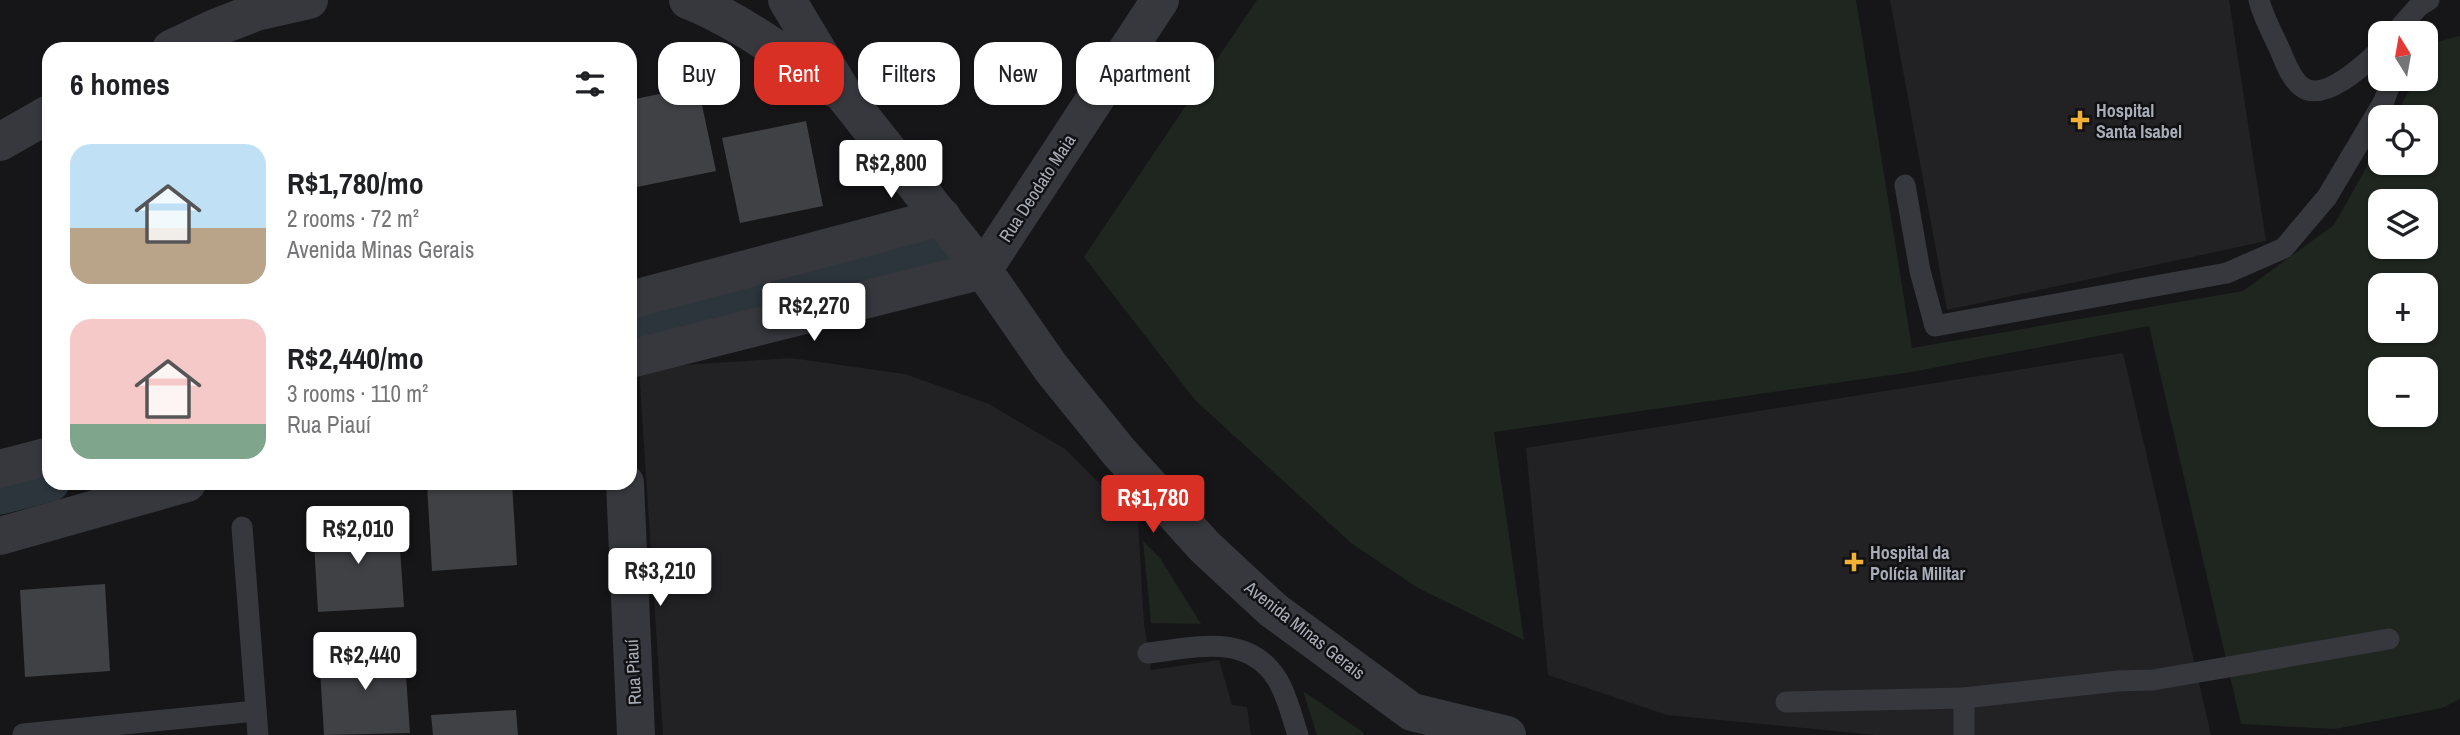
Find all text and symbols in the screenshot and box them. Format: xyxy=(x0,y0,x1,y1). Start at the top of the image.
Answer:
north arrow xyxy=(2368,21,2438,91)
map controls xyxy=(2368,21,2438,427)
chip: Buy xyxy=(658,42,740,105)
chip: Rent xyxy=(754,42,844,105)
chip: Filters xyxy=(858,42,960,105)
chip: New xyxy=(974,42,1062,105)
chip: Apartment xyxy=(1076,42,1214,105)
text: 6 homes xyxy=(70,64,170,104)
icon: filters xyxy=(571,65,609,103)
place label: Hospital Santa Isabel xyxy=(2096,98,2182,144)
button: locate xyxy=(2368,105,2438,175)
marker: Hospital Santa Isabel xyxy=(2070,110,2090,130)
street label: Rua Deodato Maia xyxy=(993,129,1081,247)
pin: R$2,800 xyxy=(826,140,956,200)
text: R$2,800 xyxy=(855,147,927,178)
text: R$1,780/mo xyxy=(287,163,424,203)
icon: home xyxy=(126,172,210,256)
button: layers xyxy=(2368,189,2438,259)
text: 2 rooms · 72 m² xyxy=(287,203,419,234)
text: Avenida Minas Gerais xyxy=(287,234,474,265)
button: + xyxy=(2368,273,2438,343)
pin: R$2,270 xyxy=(749,284,879,343)
text: R$2,270 xyxy=(778,290,850,321)
text: R$2,440/mo xyxy=(287,338,424,378)
icon: home xyxy=(126,347,210,431)
button: − xyxy=(2368,357,2438,427)
text: 3 rooms · 110 m² xyxy=(287,378,428,409)
text: Rua Piauí xyxy=(287,409,371,440)
pin: R$1,780 xyxy=(1088,476,1218,535)
text: R$1,780 xyxy=(1117,482,1189,513)
pin: R$2,010 xyxy=(293,506,423,566)
text: R$2,010 xyxy=(322,513,394,544)
place label: Hospital da Polícia Militar xyxy=(1870,540,1965,586)
pin: R$3,210 xyxy=(595,548,725,608)
marker: Hospital da Polícia Militar xyxy=(1844,552,1864,572)
text: R$3,210 xyxy=(624,555,696,586)
street label: Avenida Minas Gerais xyxy=(1239,574,1370,685)
pin: R$2,440 xyxy=(300,632,430,692)
street label: Rua Piauí xyxy=(619,638,647,705)
text: R$2,440 xyxy=(329,639,401,670)

